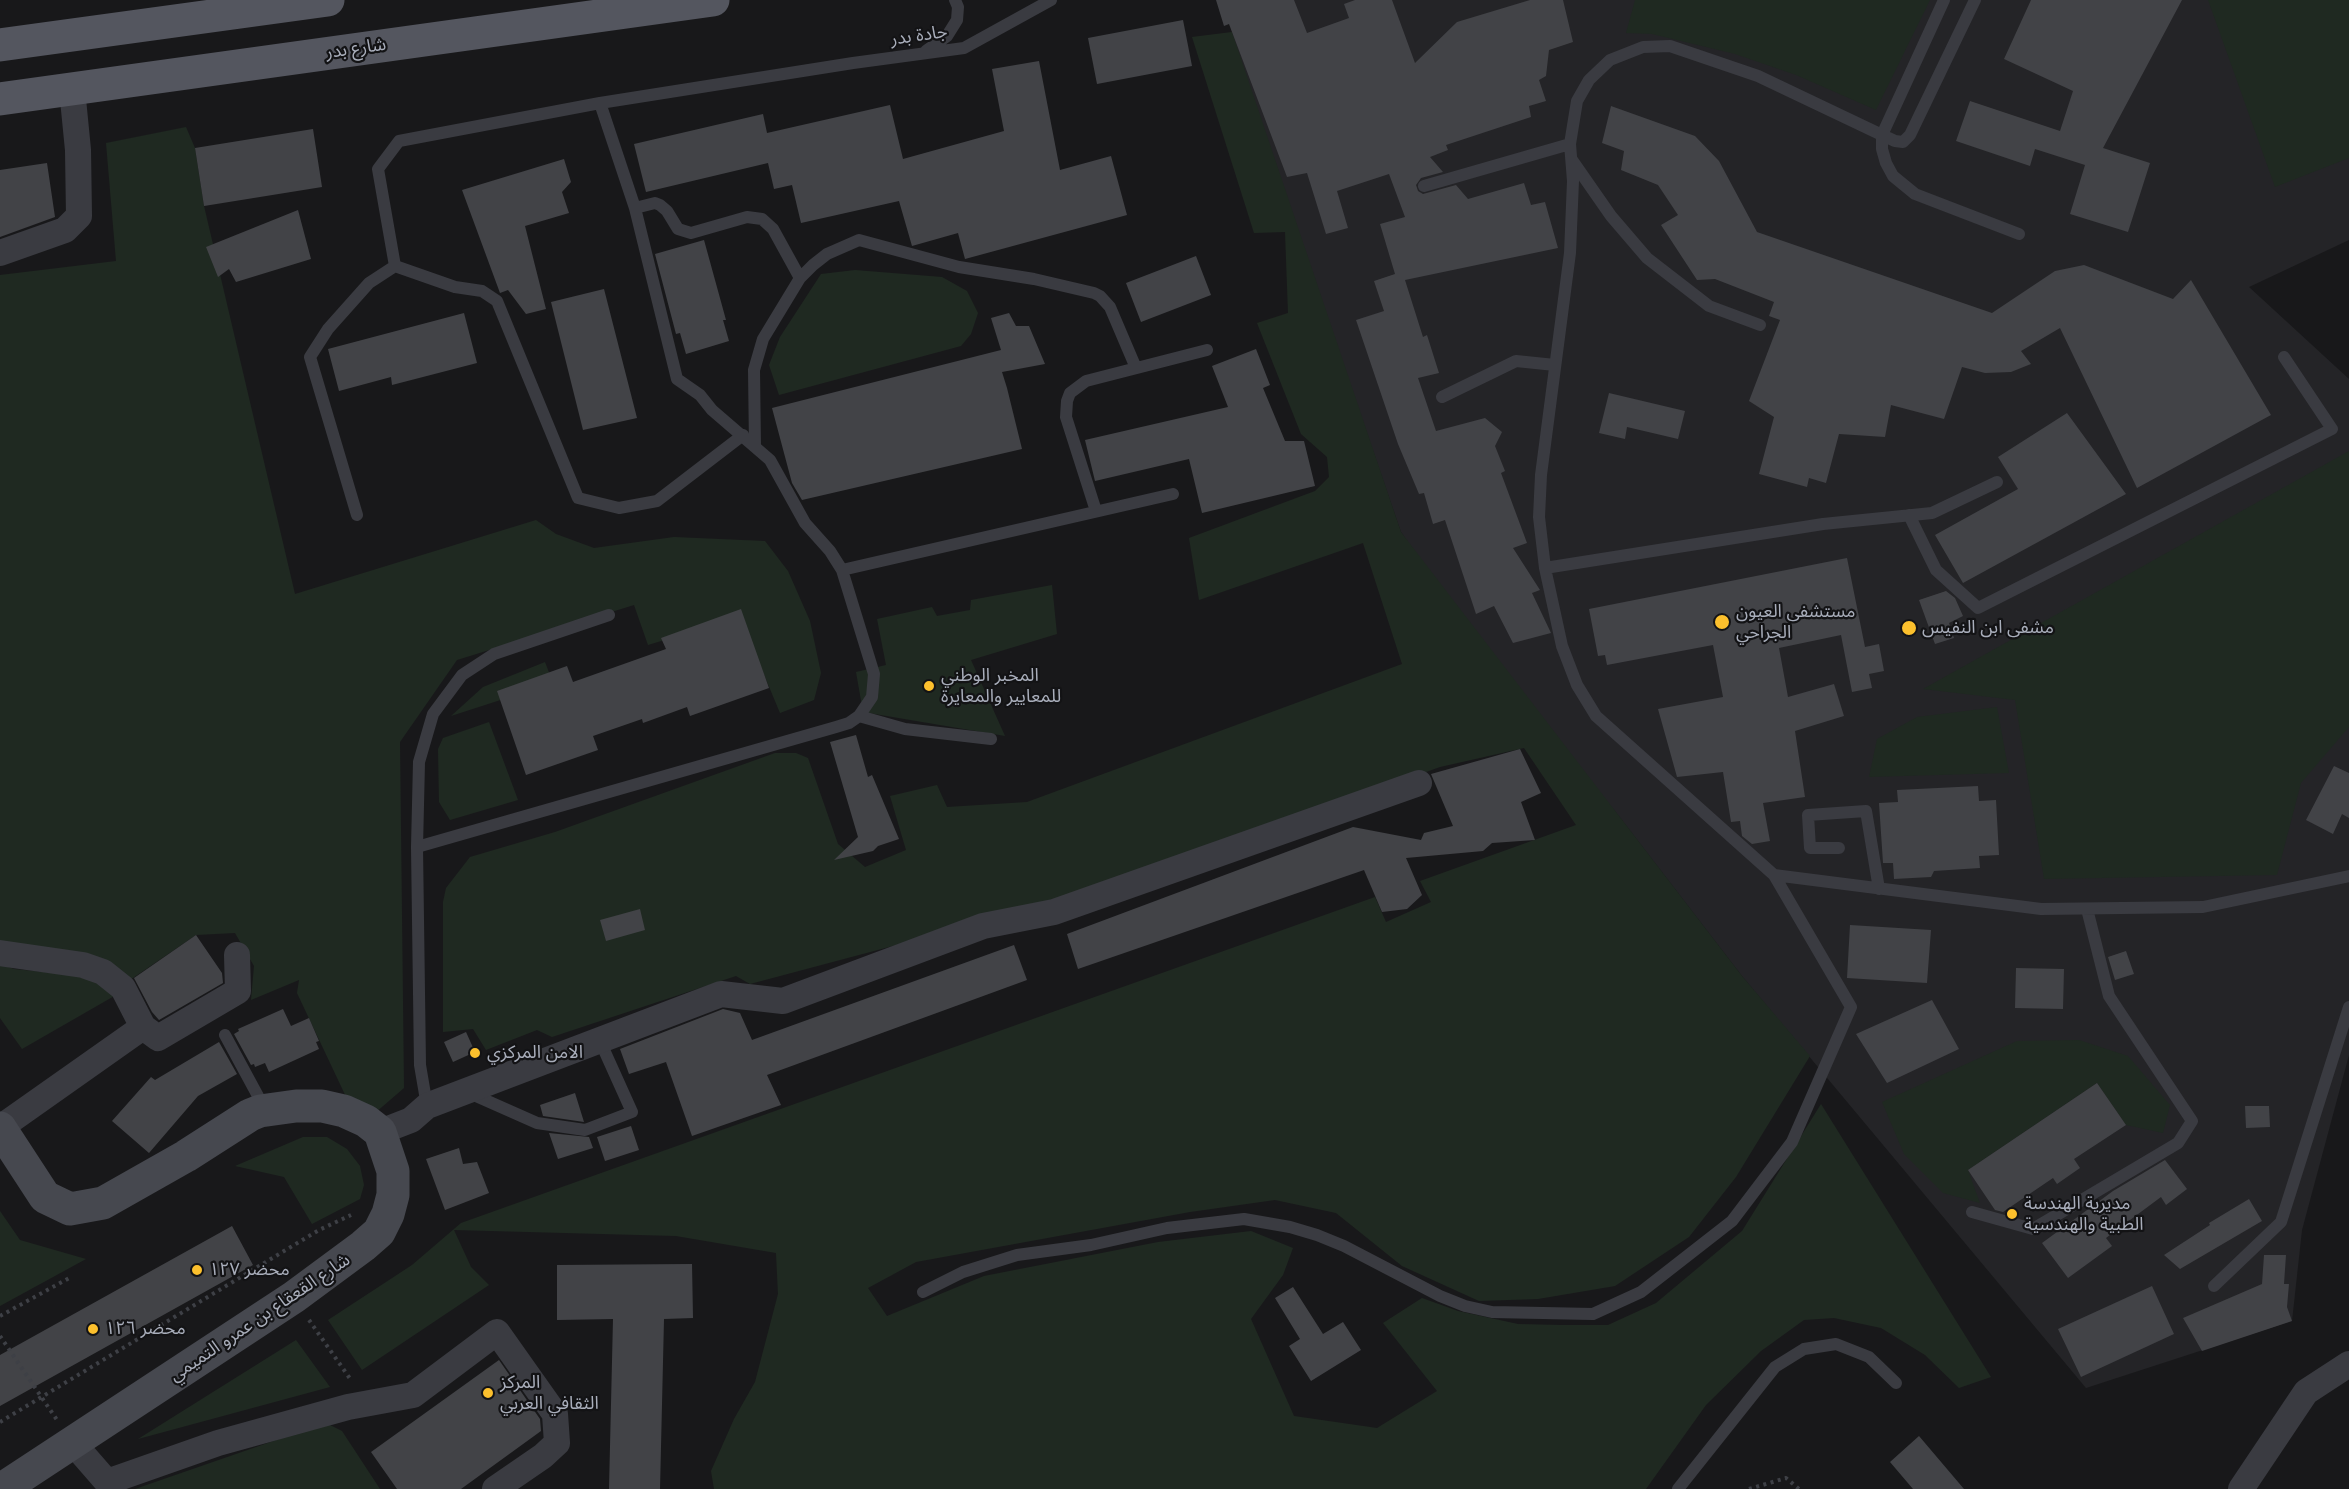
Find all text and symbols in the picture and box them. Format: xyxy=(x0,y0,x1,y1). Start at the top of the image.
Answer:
street label: جادة بدر xyxy=(889,21,949,51)
street label: شارع بدر xyxy=(324,34,388,64)
place label: مستشفى العيون الجراحي xyxy=(1736,601,1855,644)
marker: مستشفى العيون الجراحي xyxy=(1713,613,1731,631)
place label: مشفى ابن النفيس xyxy=(1922,617,2054,639)
marker: مشفى ابن النفيس xyxy=(1900,619,1918,637)
place label: المخبر الوطني للمعايير والمعايرة xyxy=(941,665,1061,708)
marker: المخبر الوطني للمعايير والمعايرة xyxy=(922,679,936,693)
place label: الامن المركزي xyxy=(487,1042,583,1064)
marker: الامن المركزي xyxy=(468,1046,482,1060)
place label: مديرية الهندسة الطبية والهندسية xyxy=(2024,1193,2143,1236)
marker: مديرية الهندسة الطبية والهندسية xyxy=(2005,1207,2019,1221)
street label: شارع القعقاع بن عمرو التميمي xyxy=(166,1249,354,1387)
place label: محضر ١٢٧ xyxy=(209,1259,290,1281)
marker: محضر ١٢٧ xyxy=(190,1263,204,1277)
place label: محضر ١٢٦ xyxy=(105,1318,186,1340)
marker: محضر ١٢٦ xyxy=(86,1322,100,1336)
place label: المركز الثقافي العربي xyxy=(500,1372,599,1414)
marker: المركز الثقافي العربي xyxy=(481,1386,495,1400)

